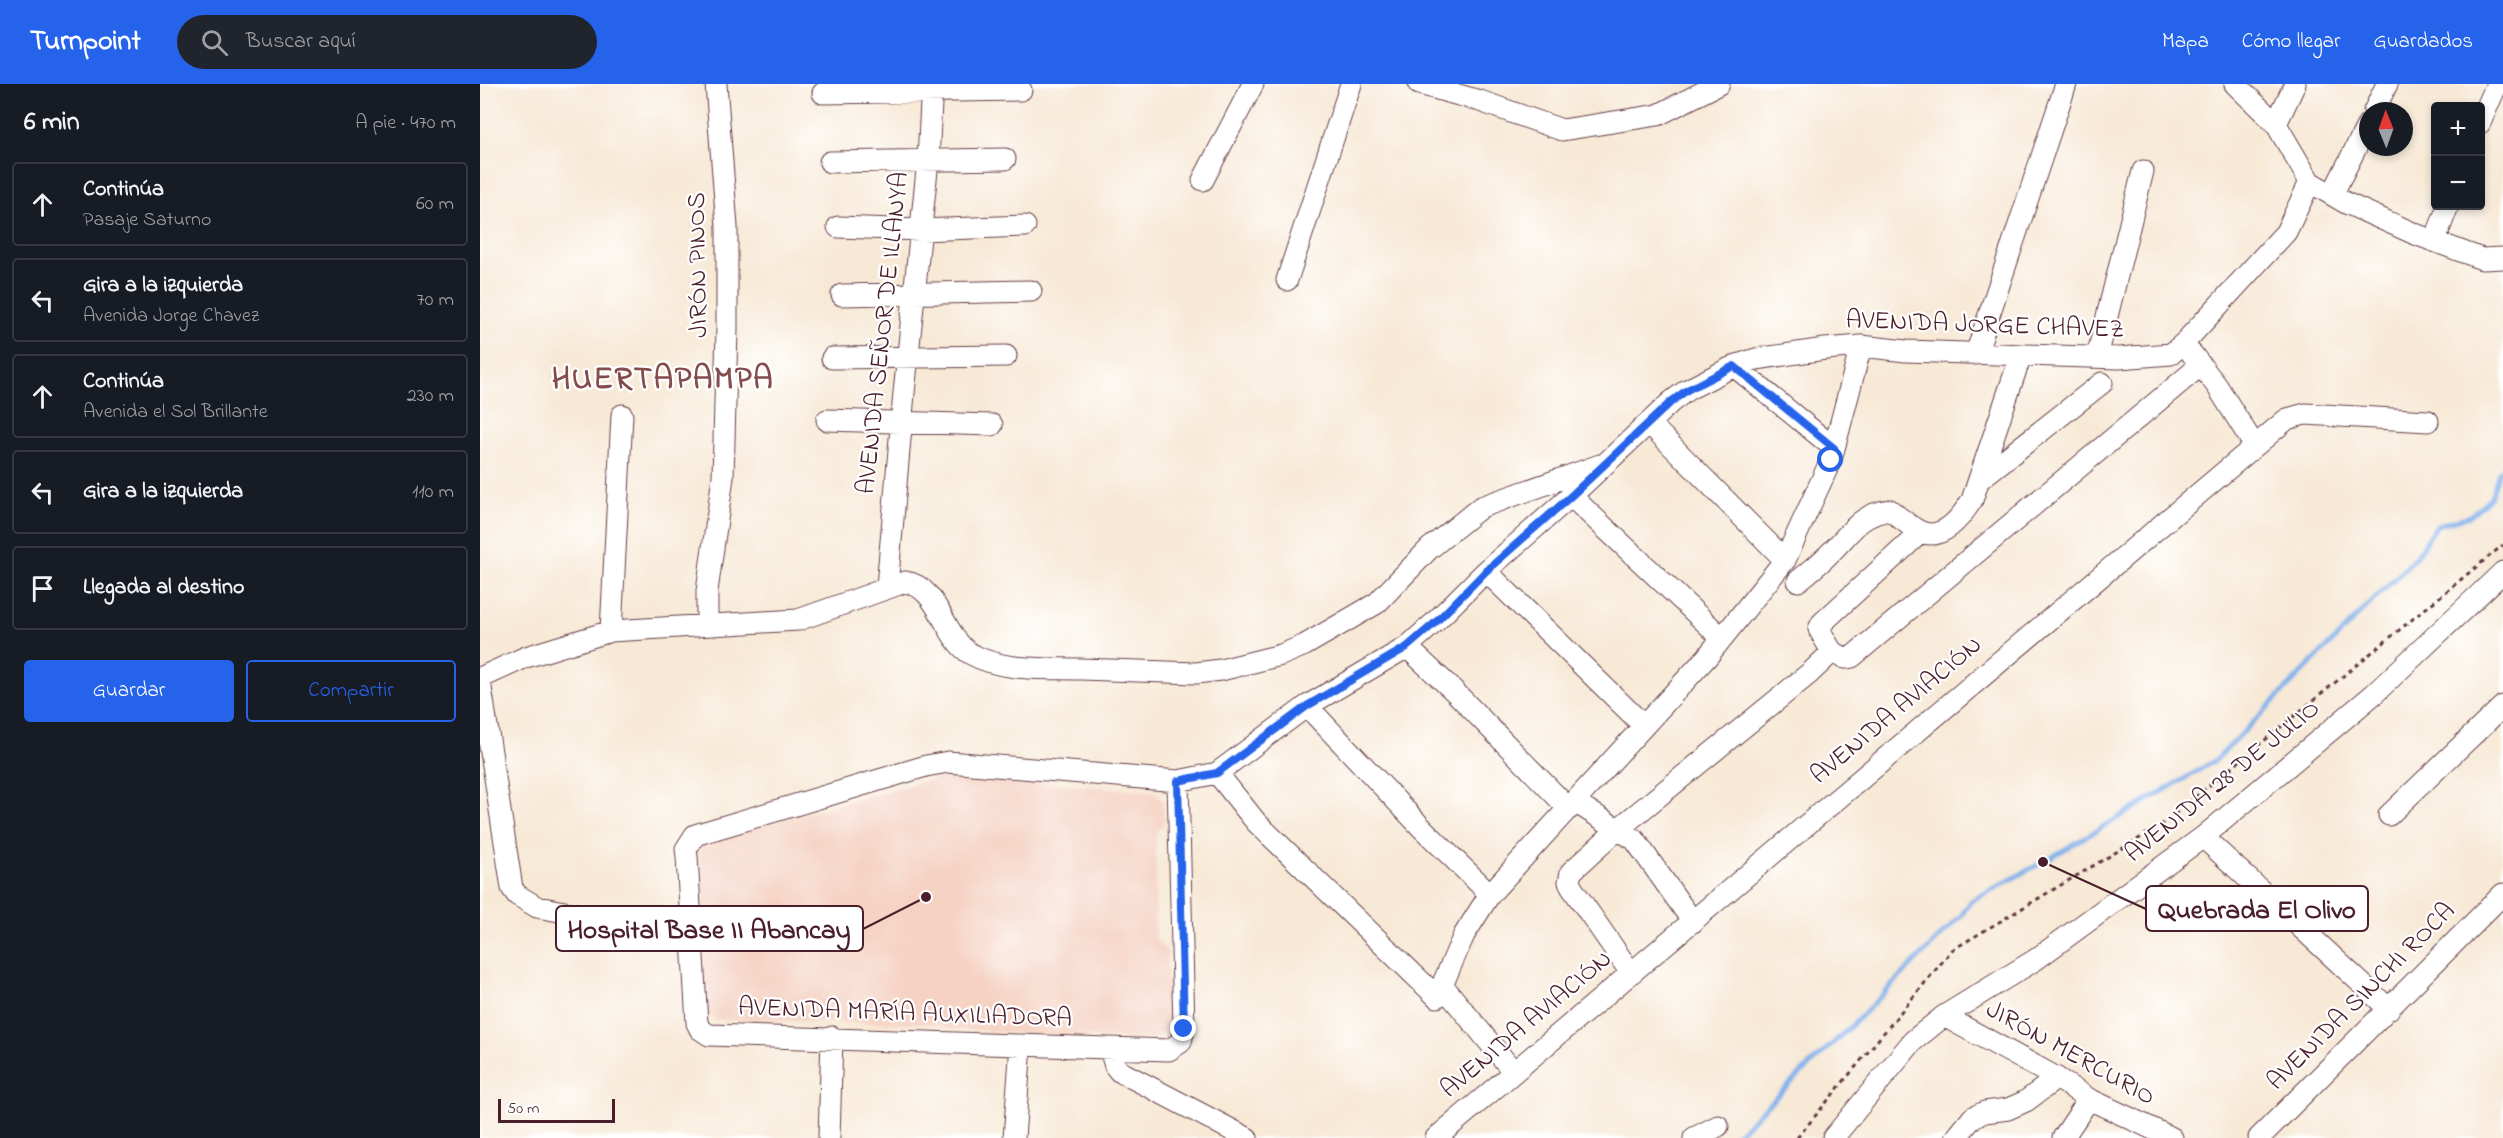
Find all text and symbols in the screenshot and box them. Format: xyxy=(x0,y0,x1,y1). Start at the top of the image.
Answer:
search box xyxy=(177,15,597,69)
text: Turnpoint xyxy=(30,22,141,63)
icon: search xyxy=(198,26,231,59)
text: Buscar aquí xyxy=(246,26,356,58)
text: Mapa xyxy=(2162,27,2209,57)
text: Cómo llegar xyxy=(2242,27,2340,57)
text: Guardados xyxy=(2373,27,2473,57)
north arrow xyxy=(2359,102,2413,156)
map controls xyxy=(2431,102,2485,210)
button: + xyxy=(2431,102,2485,156)
text: 6 min xyxy=(24,104,80,142)
text: A pie · 470 m xyxy=(355,109,456,138)
button: − xyxy=(2431,156,2485,210)
street label: AVENIDA SEÑOR DE ILLANYA xyxy=(848,170,920,496)
text: Continúa xyxy=(83,174,164,206)
icon: ahead xyxy=(26,188,59,221)
text: 60 m xyxy=(416,190,454,219)
street label: JIRÓN PINOS xyxy=(679,192,719,338)
text: Pasaje Saturno xyxy=(83,206,211,235)
text: Gira a la izquierda xyxy=(83,270,243,302)
icon: left xyxy=(26,284,59,317)
text: 70 m xyxy=(417,286,454,315)
text: Avenida Jorge Chavez xyxy=(83,302,259,331)
street label: AVENIDA JORGE CHAVEZ xyxy=(1845,302,2125,350)
district label: HUERTAPAMPA xyxy=(552,357,774,404)
text: Continúa xyxy=(83,366,164,398)
icon: ahead xyxy=(26,380,59,413)
text: 230 m xyxy=(407,382,454,411)
text: Avenida el Sol Brillante xyxy=(83,398,268,427)
route start xyxy=(1817,446,1843,472)
icon: left xyxy=(26,476,59,509)
text: Gira a la izquierda xyxy=(83,476,243,508)
text: 110 m xyxy=(412,478,454,507)
icon: arrive xyxy=(26,572,59,605)
text: Llegada al destino xyxy=(83,572,244,604)
street label: AVENIDA AVIACIÓN xyxy=(1803,627,1991,795)
button: Guardar xyxy=(24,660,234,722)
button: Compartir xyxy=(246,660,456,722)
street label: AVENIDA 28 DE JULIO xyxy=(2117,691,2329,873)
callout: Quebrada El Olivo xyxy=(2146,886,2368,931)
text: Quebrada El Olivo xyxy=(2158,892,2356,931)
street label: AVENIDA SINCHI ROCA xyxy=(2259,894,2465,1100)
callout: Hospital Base II Abancay xyxy=(556,906,863,951)
text: Hospital Base II Abancay xyxy=(567,912,851,951)
street label: AVENIDA AVIACIÓN xyxy=(1433,941,1621,1109)
street label: AVENIDA MARÍA AUXILIADORA xyxy=(737,989,1073,1039)
street label: JIRÓN MERCURIO xyxy=(1978,992,2162,1116)
route end xyxy=(1170,1015,1196,1041)
scale bar xyxy=(498,1096,615,1124)
text: 50 m xyxy=(507,1097,539,1121)

